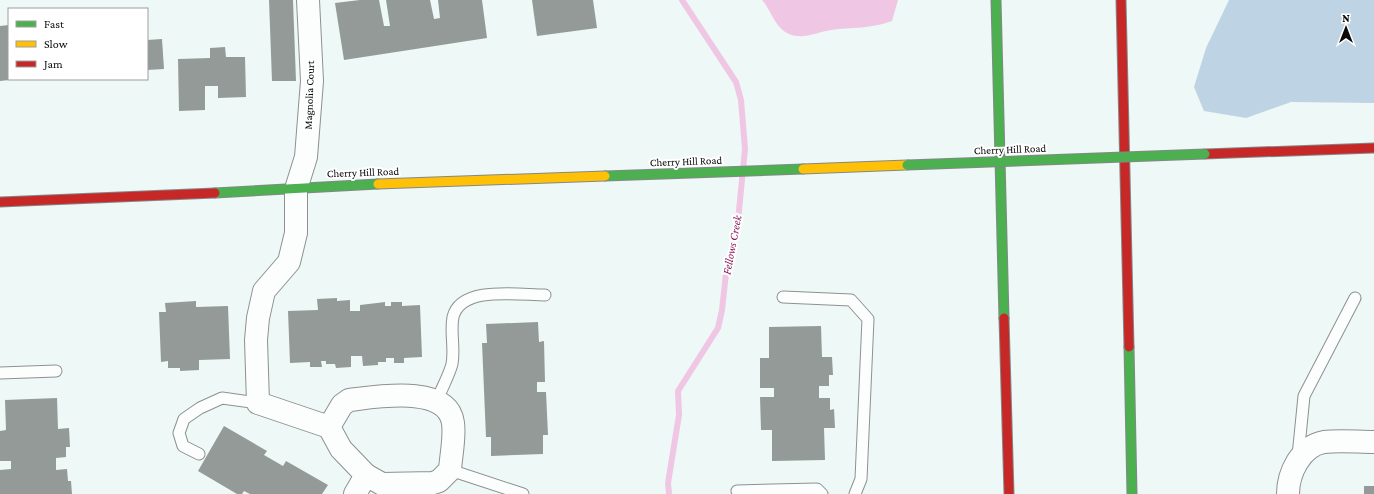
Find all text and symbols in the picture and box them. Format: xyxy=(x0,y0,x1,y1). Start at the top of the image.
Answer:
legend xyxy=(8,8,148,80)
north arrow xyxy=(1326,8,1366,48)
text: N xyxy=(1342,12,1350,24)
text: Fast xyxy=(44,17,65,31)
text: Slow xyxy=(44,37,68,51)
text: Jam xyxy=(43,57,63,71)
street label: Magnolia Court xyxy=(302,60,317,130)
street label: Cherry Hill Road xyxy=(974,142,1047,157)
street label: Cherry Hill Road xyxy=(650,154,723,169)
street label: Cherry Hill Road xyxy=(327,165,400,180)
water label: Fellows Creek xyxy=(719,213,745,276)

